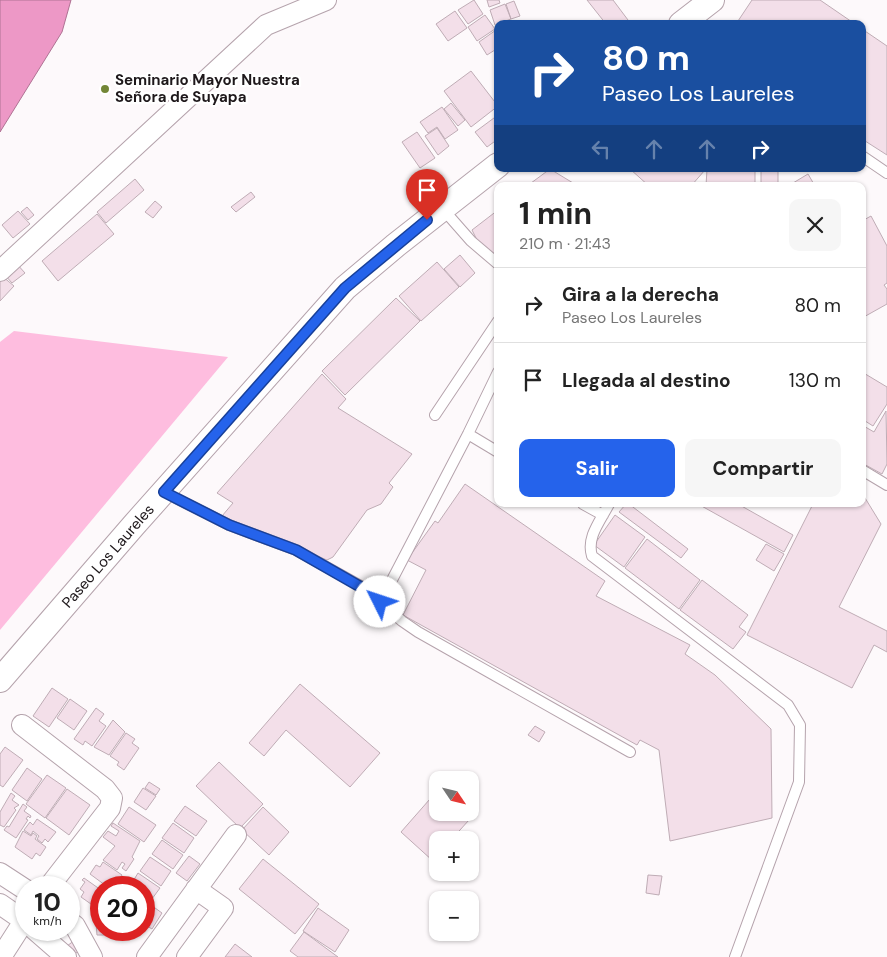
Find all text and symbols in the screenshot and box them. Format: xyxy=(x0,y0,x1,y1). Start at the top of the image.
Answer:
text: 80 m xyxy=(602,35,690,81)
icon: right xyxy=(519,40,584,105)
place label: Seminario Mayor Nuestra Señora de Suyapa xyxy=(115,70,300,107)
text: Paseo Los Laureles xyxy=(602,79,795,108)
marker: Seminario Mayor Nuestra Señora de Suyapa xyxy=(99,83,111,95)
icon: left xyxy=(587,135,615,163)
icon: ahead xyxy=(640,135,668,163)
icon: ahead xyxy=(693,135,721,163)
icon: right xyxy=(746,135,774,163)
pin xyxy=(406,169,448,220)
icon: arrive xyxy=(413,176,441,204)
text: 1 min xyxy=(519,194,592,233)
button: close xyxy=(789,199,841,251)
text: 210 m · 21:43 xyxy=(519,233,611,254)
text: Gira a la derecha xyxy=(562,282,719,307)
icon: right xyxy=(519,291,547,319)
text: 80 m xyxy=(794,293,841,318)
text: Paseo Los Laureles xyxy=(562,307,702,328)
icon: arrive xyxy=(519,366,547,394)
text: Llegada al destino xyxy=(562,368,731,393)
text: 130 m xyxy=(789,368,841,393)
button: Salir xyxy=(519,439,675,497)
button: Compartir xyxy=(685,439,841,497)
street label: Paseo Los Laureles xyxy=(57,500,159,612)
position arrow xyxy=(353,575,405,627)
north arrow xyxy=(429,771,479,821)
map controls xyxy=(429,771,479,941)
button: + xyxy=(429,831,479,881)
speed limit sign: 20 xyxy=(90,876,155,941)
text: 10 xyxy=(34,886,61,919)
button: − xyxy=(429,891,479,941)
text: km/h xyxy=(33,913,62,929)

